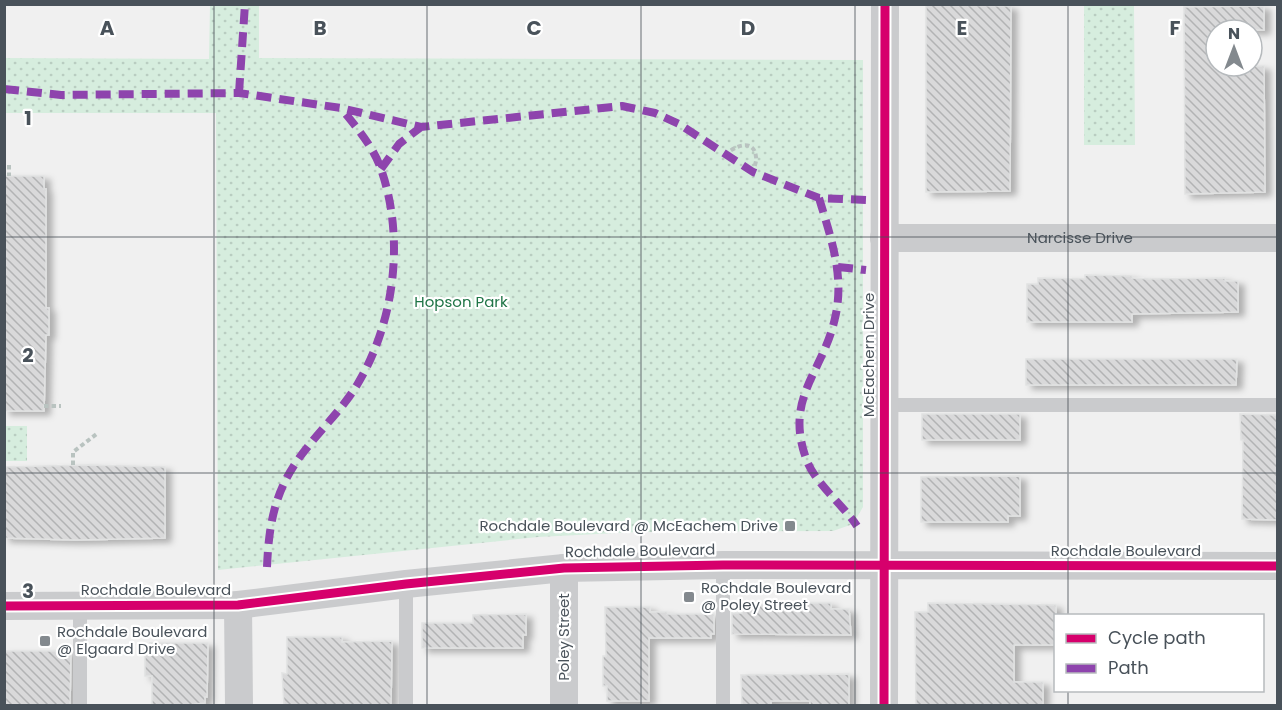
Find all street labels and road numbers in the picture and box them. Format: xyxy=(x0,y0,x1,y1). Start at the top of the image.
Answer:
street label: Narcisse Drive xyxy=(1027,227,1133,248)
street label: McEachern Drive xyxy=(858,293,879,417)
street label: Rochdale Boulevard xyxy=(565,539,715,562)
street label: Rochdale Boulevard xyxy=(1051,540,1201,561)
street label: Rochdale Boulevard xyxy=(81,579,231,600)
street label: Poley Street xyxy=(553,593,574,681)

